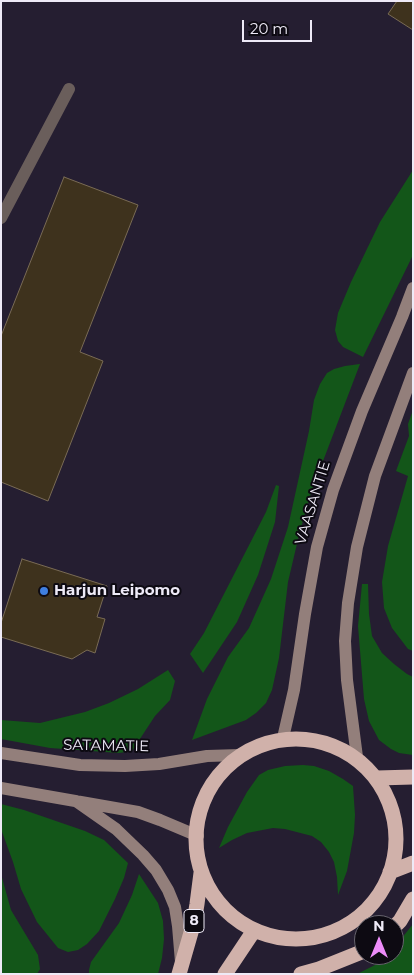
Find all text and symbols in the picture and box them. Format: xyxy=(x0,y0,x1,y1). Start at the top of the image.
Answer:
scale bar xyxy=(244,10,314,42)
text: 20 m xyxy=(250,19,288,38)
street label: VAASANTIE xyxy=(292,459,334,547)
place label: Harjun Leipomo xyxy=(54,582,180,600)
marker: Harjun Leipomo xyxy=(38,585,50,597)
street label: SATAMATIE xyxy=(63,736,149,756)
road number: 8 xyxy=(184,909,204,932)
north arrow xyxy=(354,915,404,965)
text: N xyxy=(373,917,385,935)

